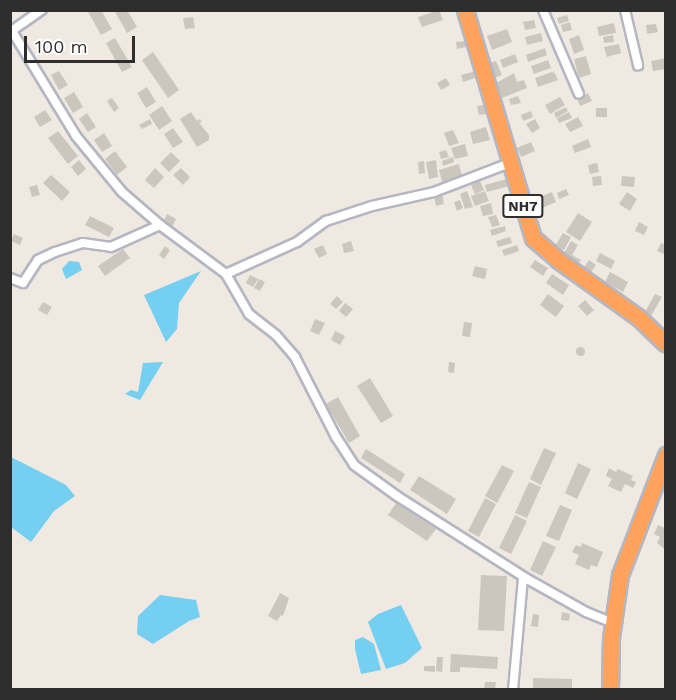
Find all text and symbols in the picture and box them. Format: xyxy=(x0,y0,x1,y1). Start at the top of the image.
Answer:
scale bar xyxy=(27,24,138,62)
text: 100 m xyxy=(35,36,88,57)
road number: NH7 xyxy=(502,195,544,217)

